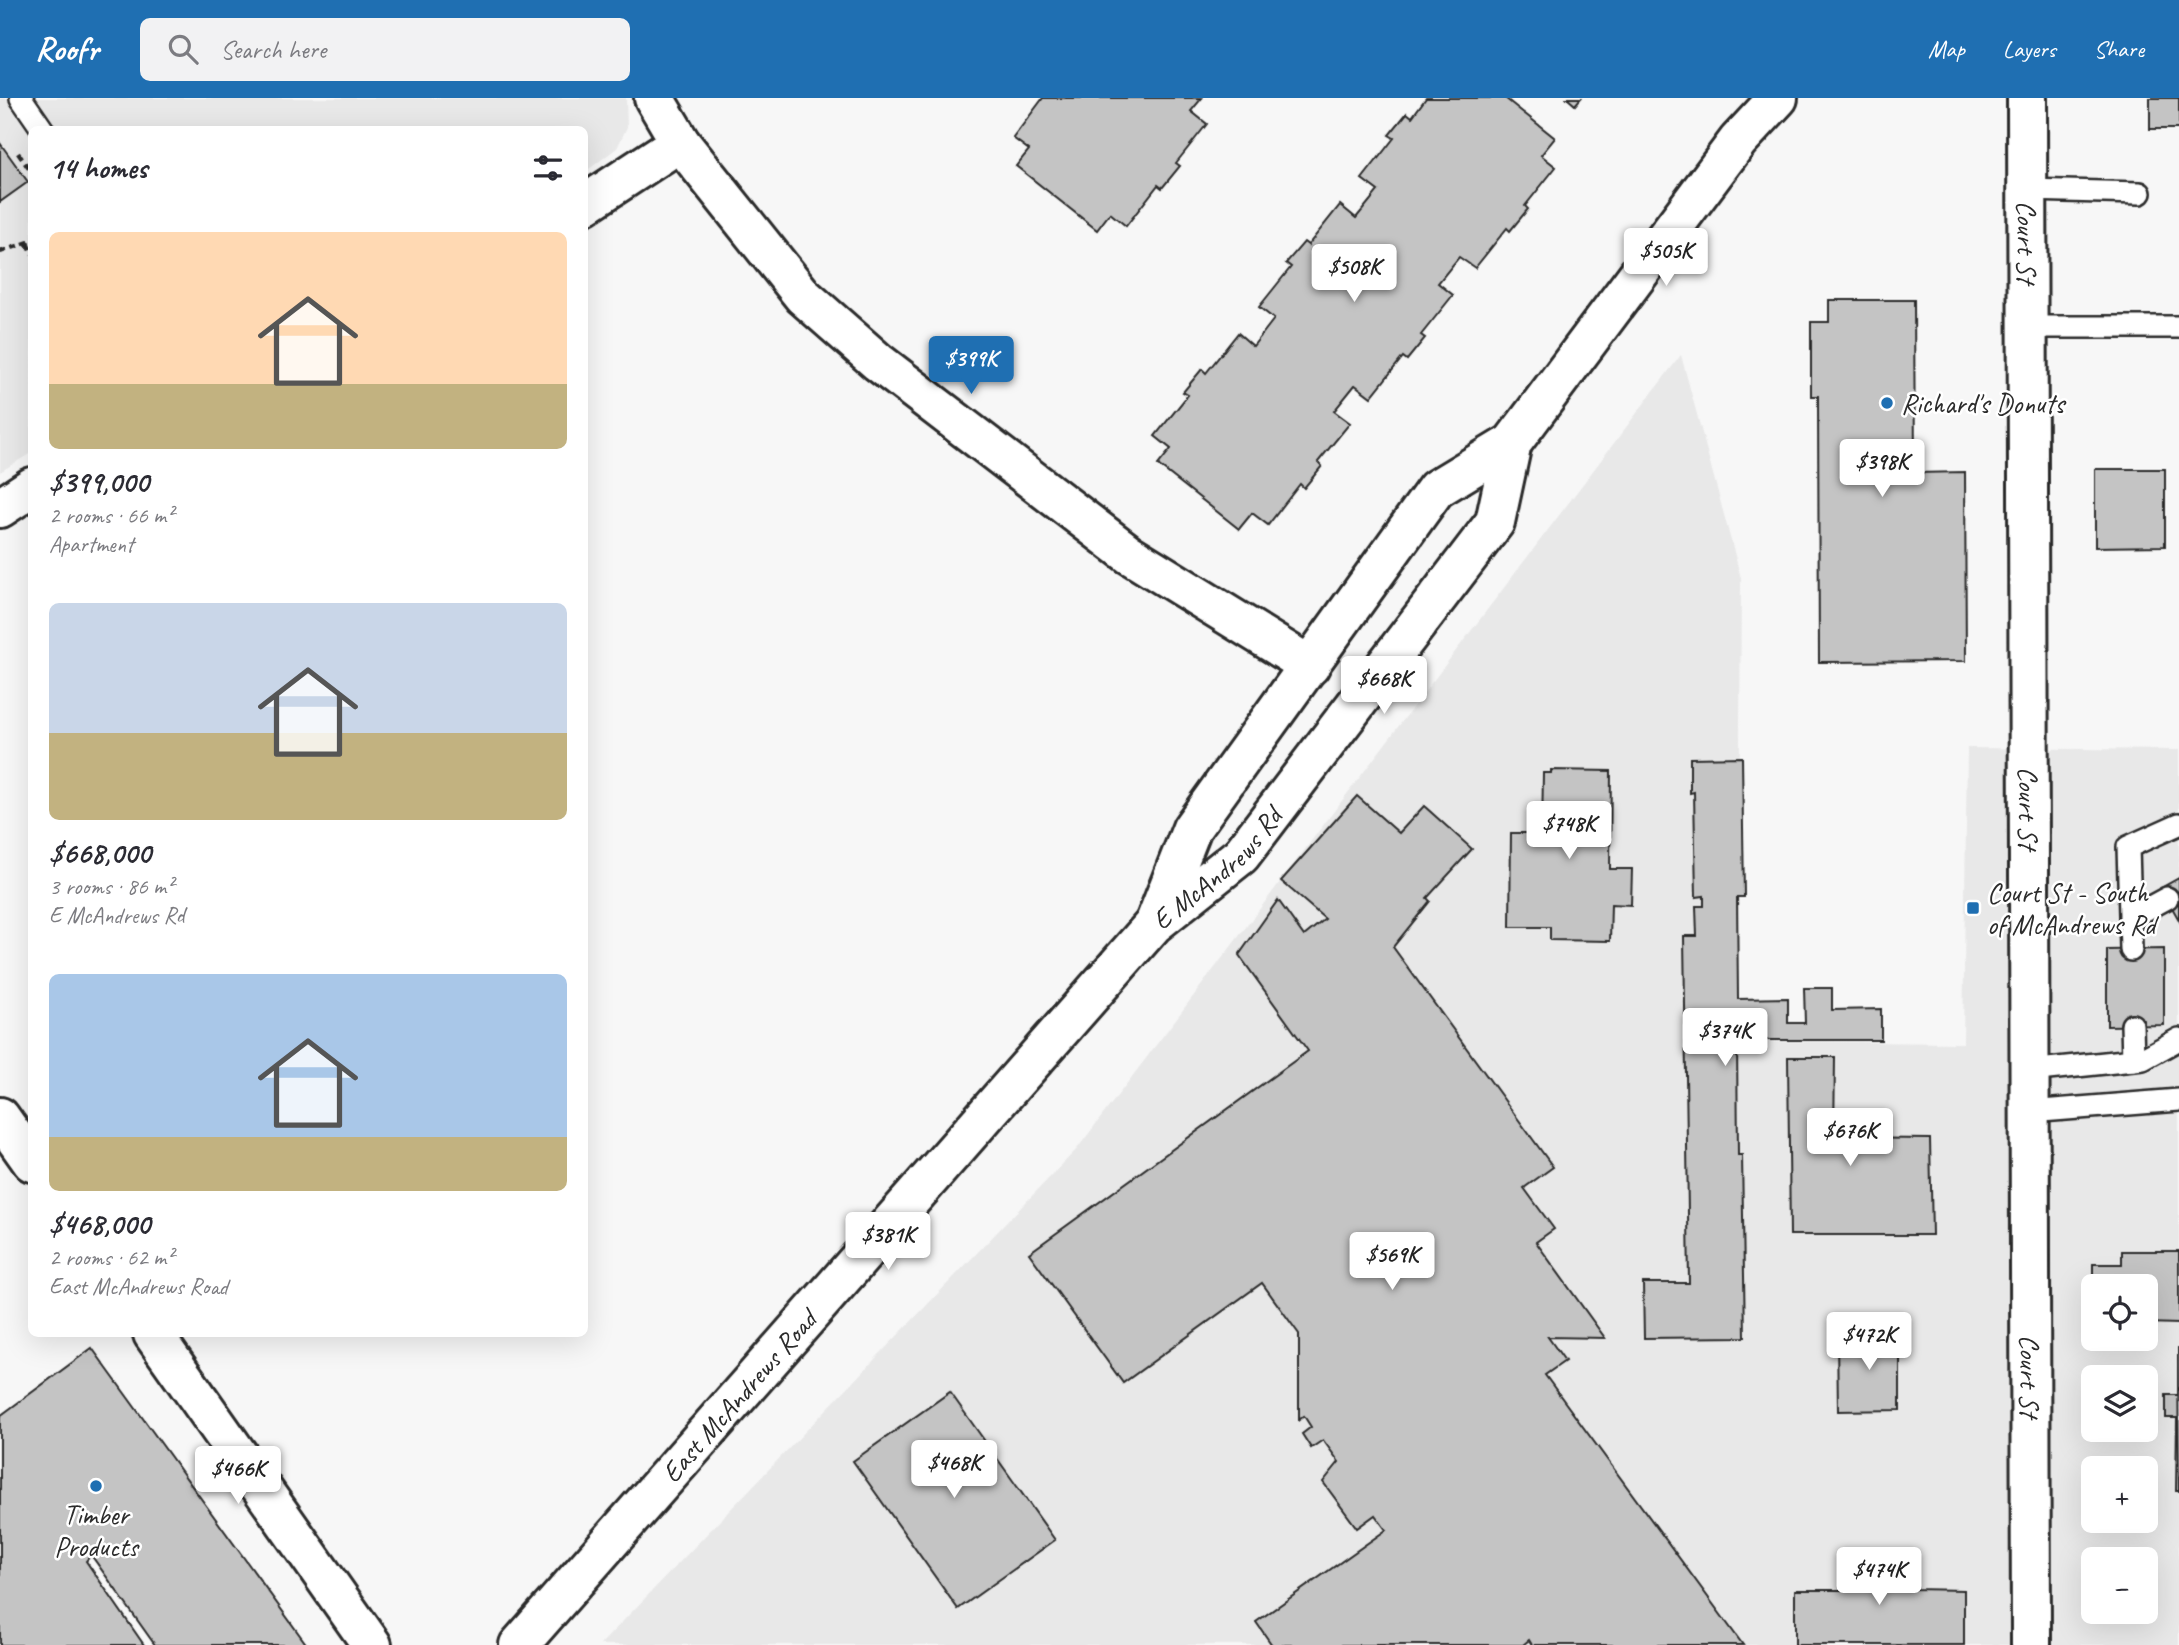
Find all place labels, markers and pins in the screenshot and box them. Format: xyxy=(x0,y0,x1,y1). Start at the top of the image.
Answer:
pin: $505K xyxy=(1617,228,1715,288)
pin: $508K xyxy=(1305,244,1403,304)
pin: $399K xyxy=(922,336,1020,396)
place label: Richard's Donuts xyxy=(1901,386,2066,421)
marker: Richard's Donuts xyxy=(1879,395,1895,411)
pin: $398K xyxy=(1833,440,1931,499)
pin: $668K xyxy=(1335,656,1433,716)
pin: $748K xyxy=(1520,802,1618,861)
place label: Court St - South of McAndrews Rd xyxy=(1987,875,2159,942)
marker: Court St - South of McAndrews Rd xyxy=(1965,900,1981,916)
pin: $374K xyxy=(1676,1009,1774,1068)
pin: $676K xyxy=(1801,1108,1899,1168)
pin: $381K xyxy=(839,1212,937,1272)
pin: $569K xyxy=(1343,1232,1441,1292)
pin: $472K xyxy=(1820,1312,1918,1372)
pin: $468K xyxy=(905,1440,1003,1500)
pin: $466K xyxy=(189,1446,287,1506)
marker: Timber Products xyxy=(88,1478,104,1494)
place label: Timber Products xyxy=(54,1497,140,1564)
pin: $474K xyxy=(1830,1548,1928,1607)

